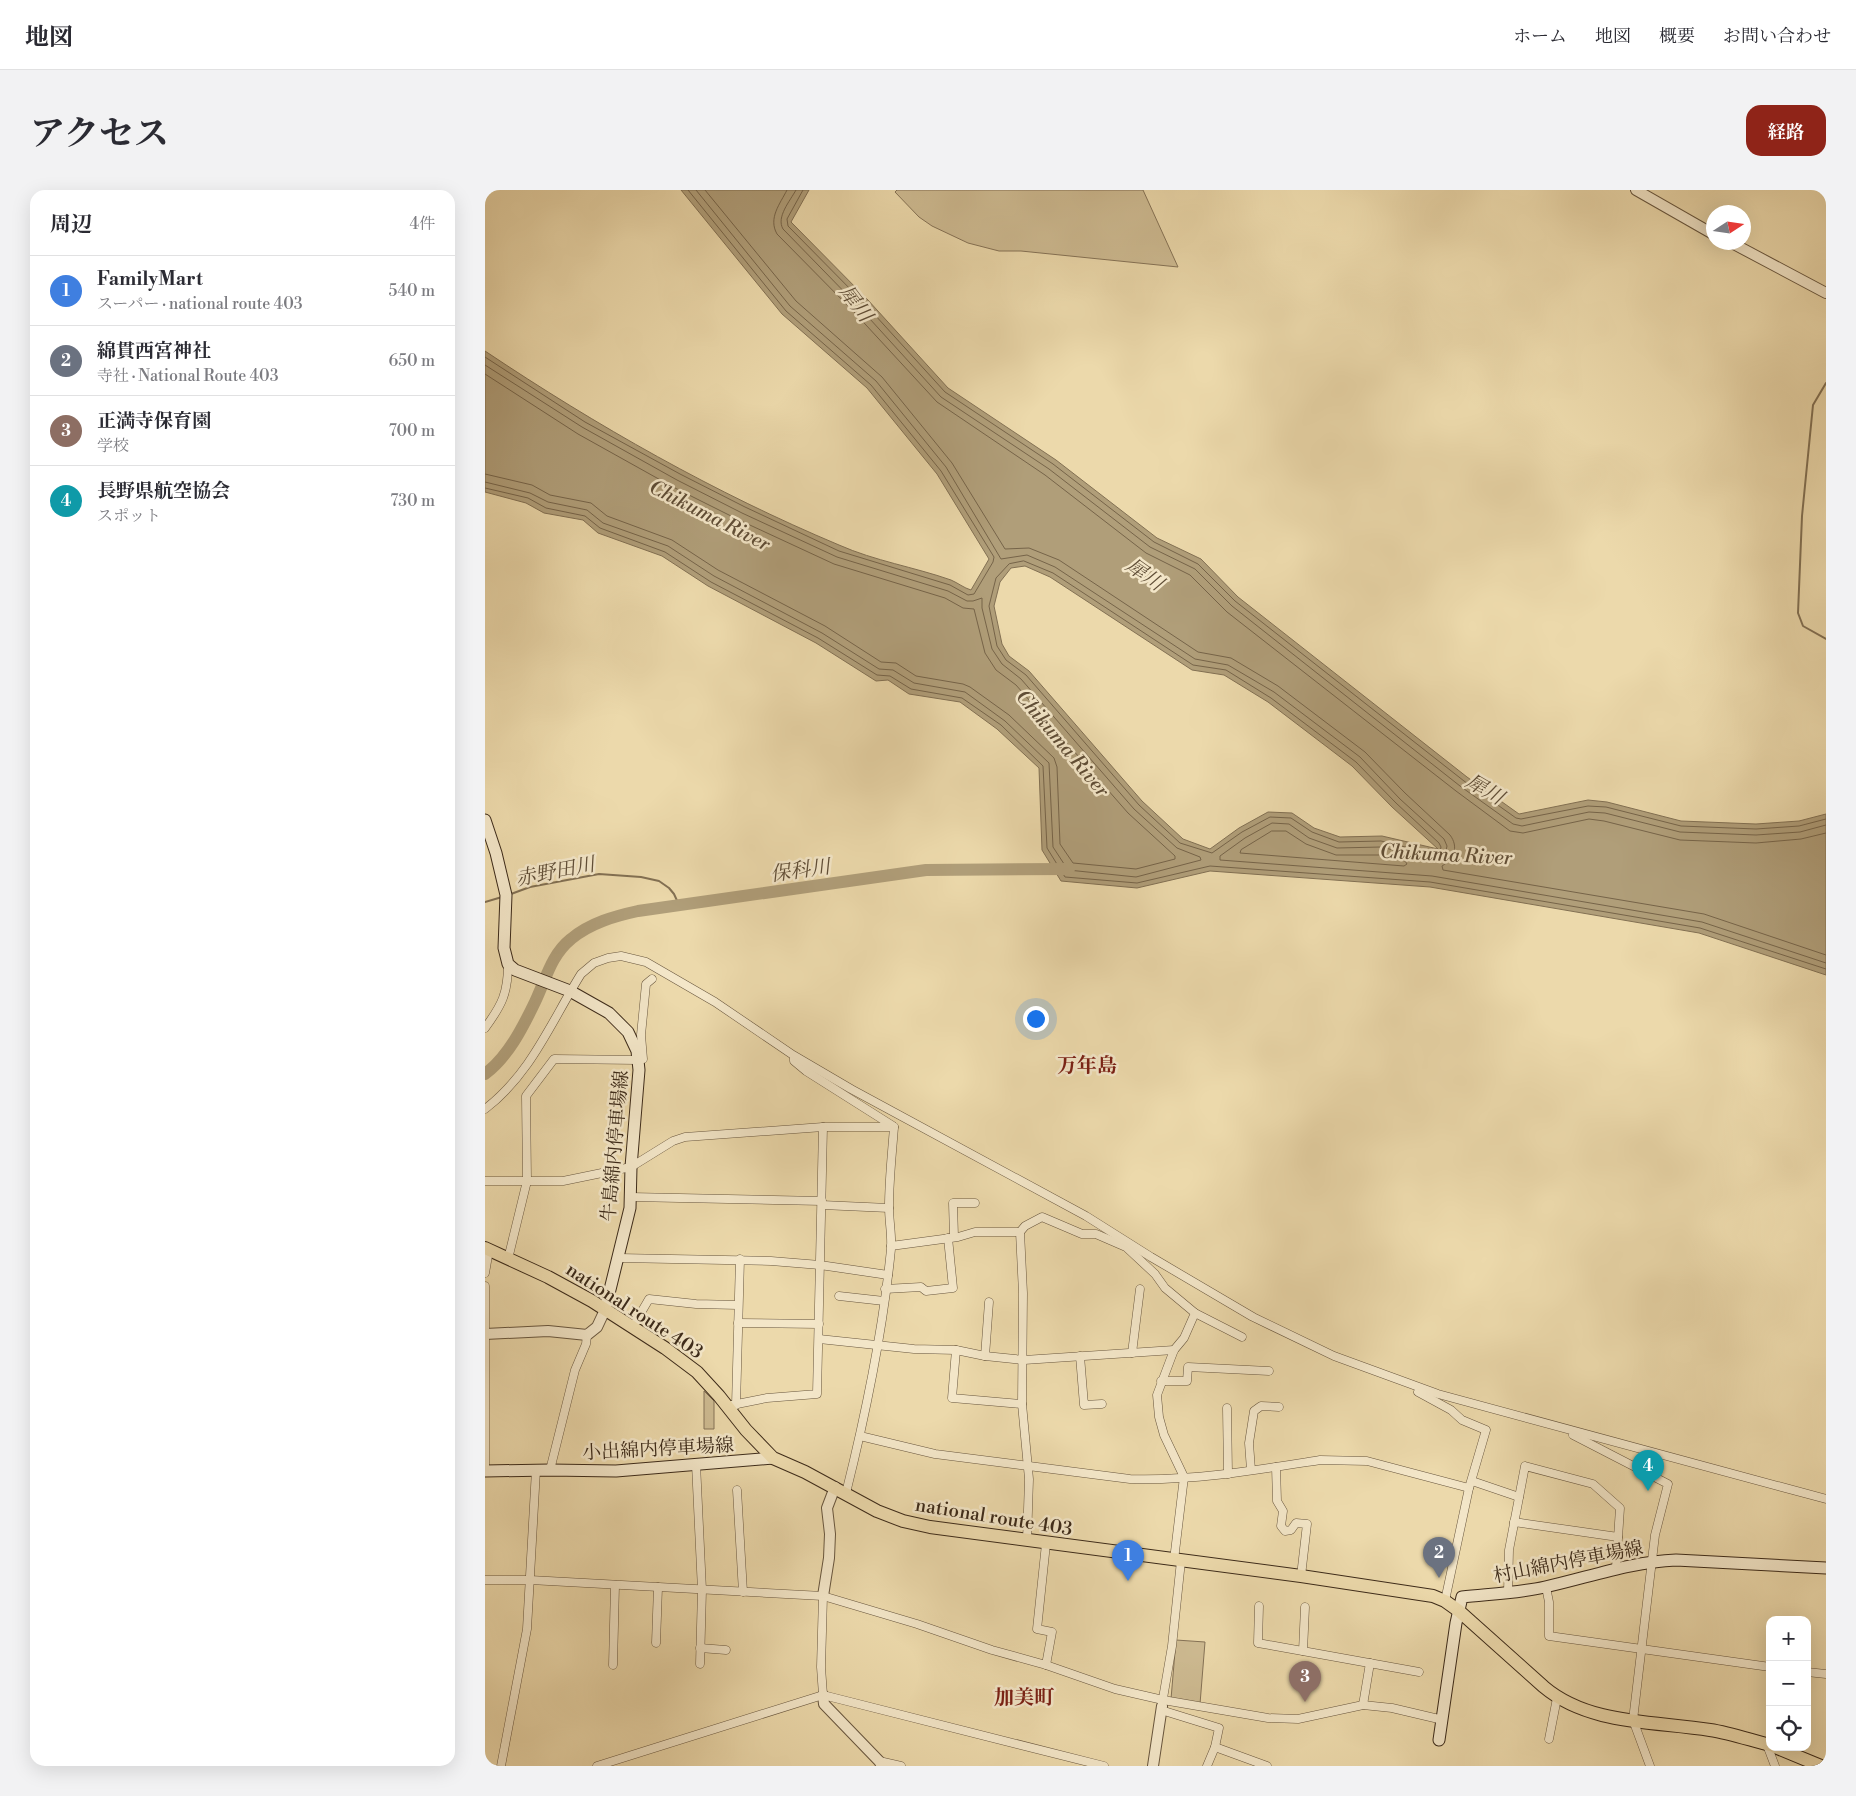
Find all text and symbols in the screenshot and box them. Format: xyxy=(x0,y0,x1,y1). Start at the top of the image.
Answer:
text: 地図 xyxy=(25,23,73,53)
text: ホーム xyxy=(1513,25,1567,48)
text: 地図 xyxy=(1595,25,1631,48)
text: 概要 xyxy=(1659,25,1695,48)
text: お問い合わせ xyxy=(1723,25,1831,48)
button: 経路 xyxy=(1746,105,1826,156)
text: アクセス xyxy=(30,113,169,156)
north arrow xyxy=(1706,205,1751,250)
text: 周辺 xyxy=(50,212,92,238)
text: 4件 xyxy=(409,214,435,234)
text: FamilyMart xyxy=(97,267,203,291)
water label: 犀川 xyxy=(833,280,878,329)
text: 1 xyxy=(62,281,70,301)
text: 540 m xyxy=(388,281,435,301)
text: スーパー · national route 403 xyxy=(97,294,303,314)
text: 綿貫西宮神社 xyxy=(97,339,211,363)
text: 2 xyxy=(61,351,71,371)
text: 650 m xyxy=(389,351,435,371)
text: 寺社 · National Route 403 xyxy=(97,366,279,386)
text: 正満寺保育園 xyxy=(97,409,211,433)
text: 3 xyxy=(61,421,71,441)
text: 700 m xyxy=(389,421,435,441)
text: 学校 xyxy=(97,436,129,456)
water label: Chikuma River xyxy=(645,475,774,558)
text: 長野県航空協会 xyxy=(97,479,230,503)
text: 4 xyxy=(61,491,71,511)
text: 730 m xyxy=(390,491,435,511)
text: スポット xyxy=(97,506,161,526)
water label: 犀川 xyxy=(1121,554,1169,598)
water label: Chikuma River xyxy=(1010,685,1114,803)
water label: 犀川 xyxy=(1461,769,1510,812)
water label: Chikuma River xyxy=(1379,840,1513,871)
water label: 赤野田川 xyxy=(514,852,599,892)
water label: 保科川 xyxy=(769,855,834,888)
your location xyxy=(1023,1006,1049,1032)
district label: 万年島 xyxy=(1057,1054,1117,1079)
street label: 牛島綿内停車場線 xyxy=(596,1069,634,1223)
street label: national route 403 xyxy=(561,1257,708,1364)
street label: 小出綿内停車場線 xyxy=(582,1433,735,1465)
pin: 4 xyxy=(1632,1450,1664,1491)
street label: national route 403 xyxy=(913,1493,1074,1541)
street label: 村山綿内停車場線 xyxy=(1491,1536,1645,1588)
pin: 2 xyxy=(1423,1537,1455,1578)
pin: 1 xyxy=(1112,1540,1144,1581)
map controls xyxy=(1766,1616,1811,1751)
button: + xyxy=(1766,1616,1811,1661)
pin: 3 xyxy=(1289,1661,1321,1702)
button: − xyxy=(1766,1661,1811,1706)
district label: 加美町 xyxy=(994,1686,1055,1711)
button: locate xyxy=(1766,1706,1811,1751)

